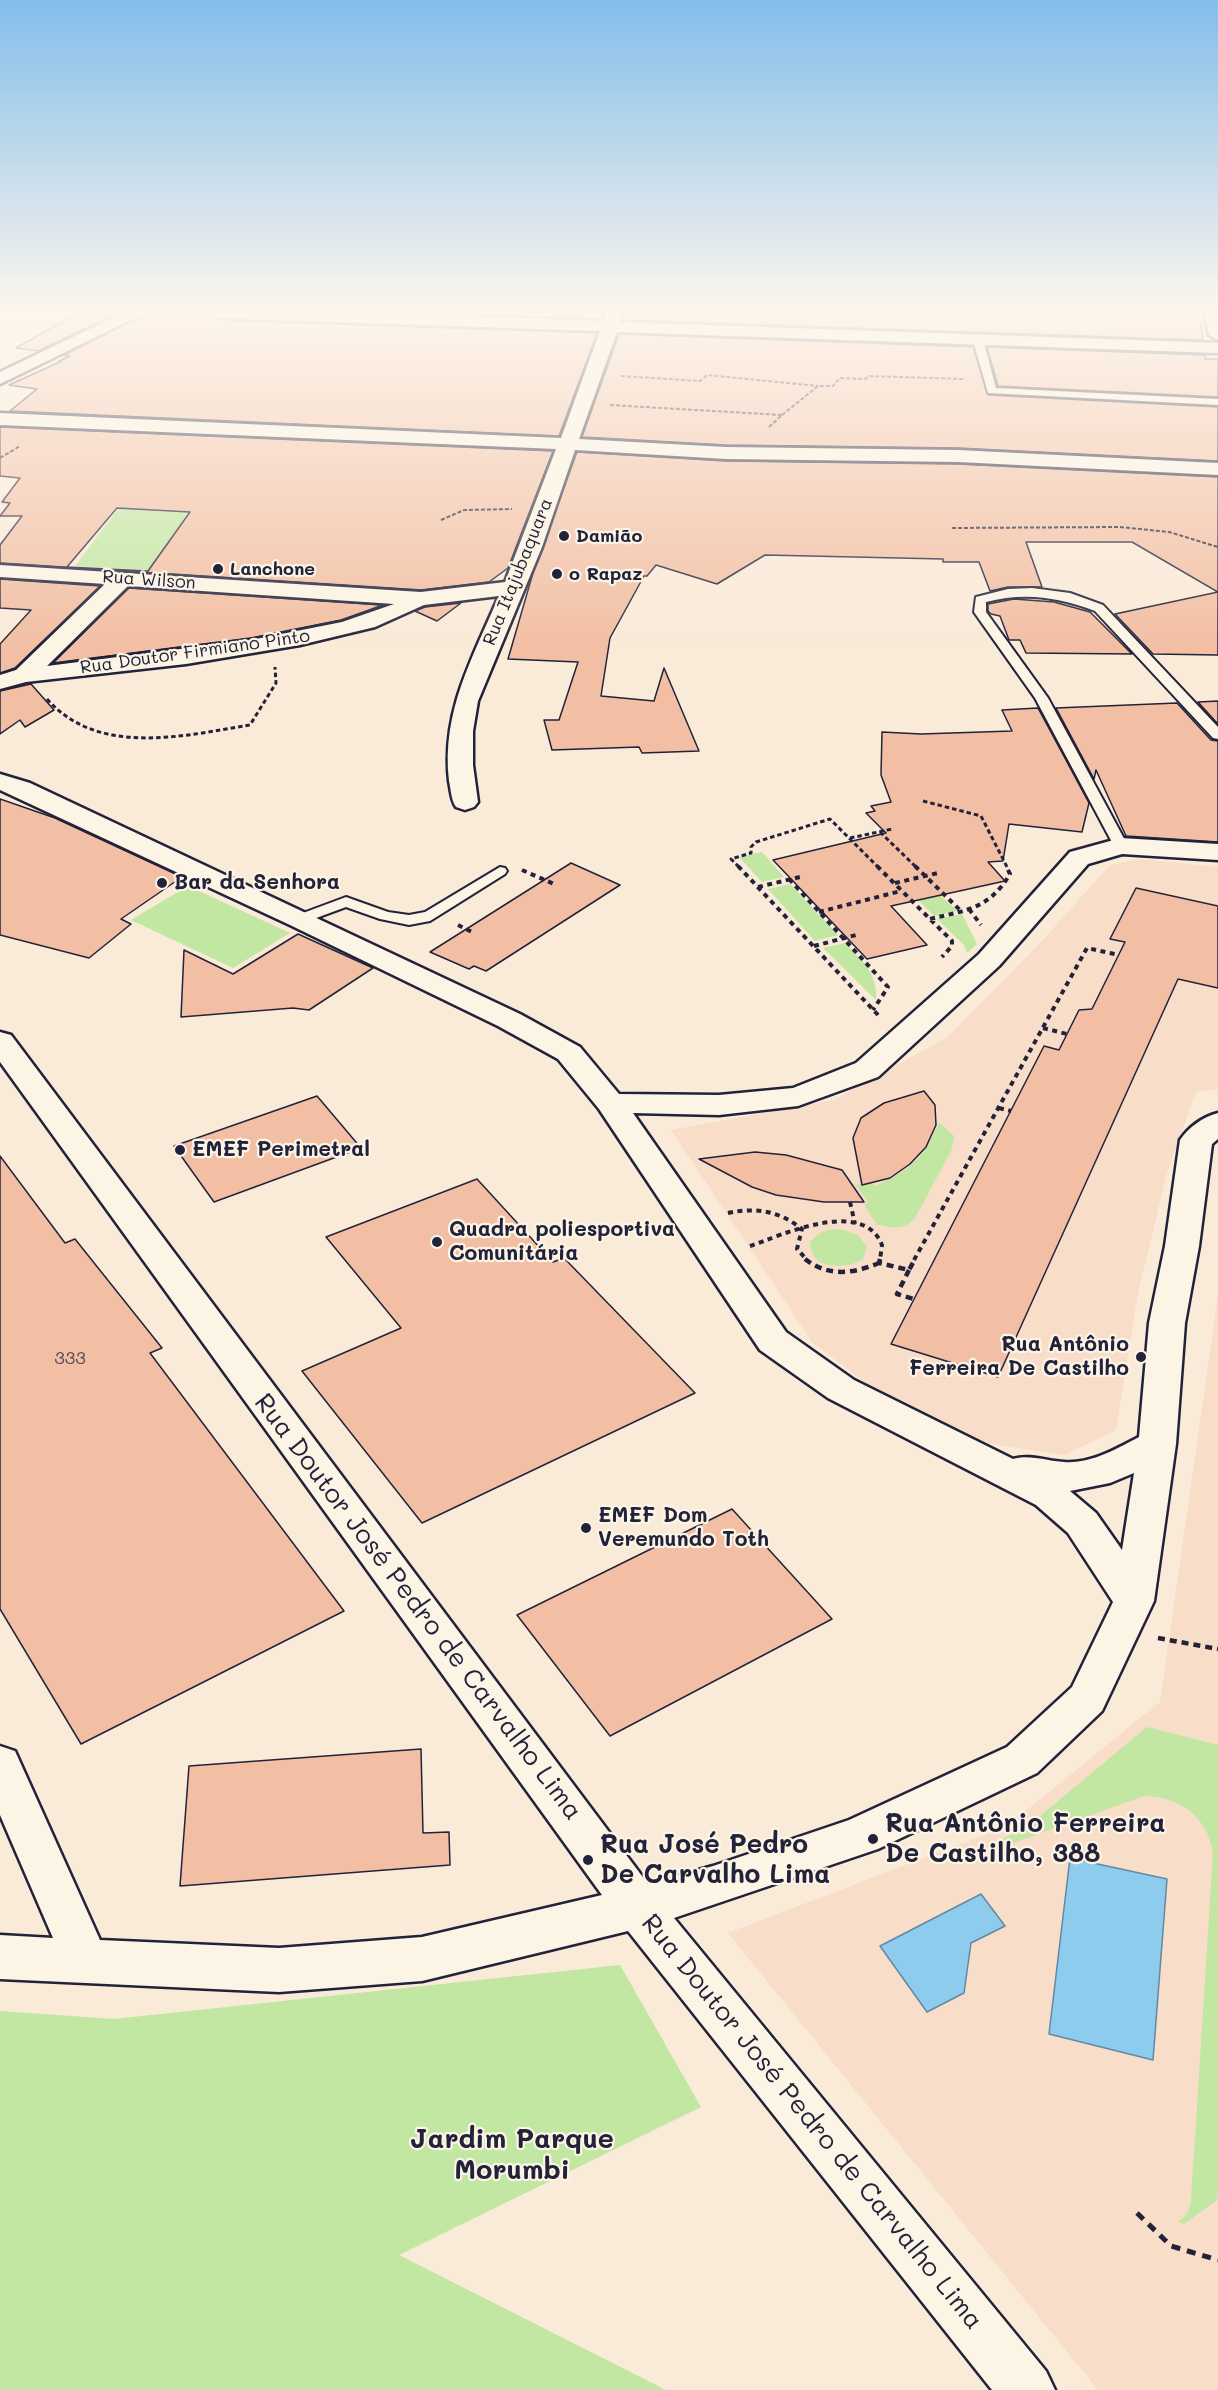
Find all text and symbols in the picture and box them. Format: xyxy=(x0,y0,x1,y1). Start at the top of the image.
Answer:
street label: Rua Itajubaquara xyxy=(479,495,557,649)
place label: Damião xyxy=(576,525,642,547)
marker: Damião xyxy=(557,529,571,543)
place label: Lanchone xyxy=(230,558,315,580)
marker: Lanchone xyxy=(211,562,225,576)
place label: o Rapaz xyxy=(569,563,642,585)
street label: Rua Wilson xyxy=(102,566,196,594)
marker: o Rapaz xyxy=(550,567,564,581)
street label: Rua Doutor Firmiano Pinto xyxy=(79,625,311,679)
place label: Bar da Senhora xyxy=(174,870,340,896)
marker: Bar da Senhora xyxy=(155,876,169,890)
place label: EMEF Perimetral xyxy=(192,1137,370,1163)
marker: EMEF Perimetral xyxy=(173,1143,187,1157)
place label: Quadra poliesportiva Comunitária xyxy=(449,1217,675,1267)
marker: Quadra poliesportiva Comunitária xyxy=(430,1235,444,1249)
place label: Rua Antônio Ferreira De Castilho xyxy=(909,1332,1129,1382)
house number: 333 xyxy=(54,1347,86,1369)
marker: Rua Antônio Ferreira De Castilho xyxy=(1134,1350,1148,1364)
street label: Rua Doutor José Pedro de Carvalho Lima xyxy=(247,1388,589,1826)
place label: EMEF Dom Veremundo Toth xyxy=(598,1503,769,1553)
marker: EMEF Dom Veremundo Toth xyxy=(579,1521,593,1535)
place label: Rua Antônio Ferreira De Castilho, 388 xyxy=(885,1808,1165,1870)
place label: Rua José Pedro De Carvalho Lima xyxy=(600,1829,830,1890)
marker: Rua Antônio Ferreira De Castilho, 388 xyxy=(866,1832,880,1846)
marker: Rua José Pedro De Carvalho Lima xyxy=(581,1853,595,1867)
street label: Rua Doutor José Pedro de Carvalho Lima xyxy=(635,1908,989,2336)
district label: Jardim Parque Morumbi xyxy=(410,2124,614,2187)

